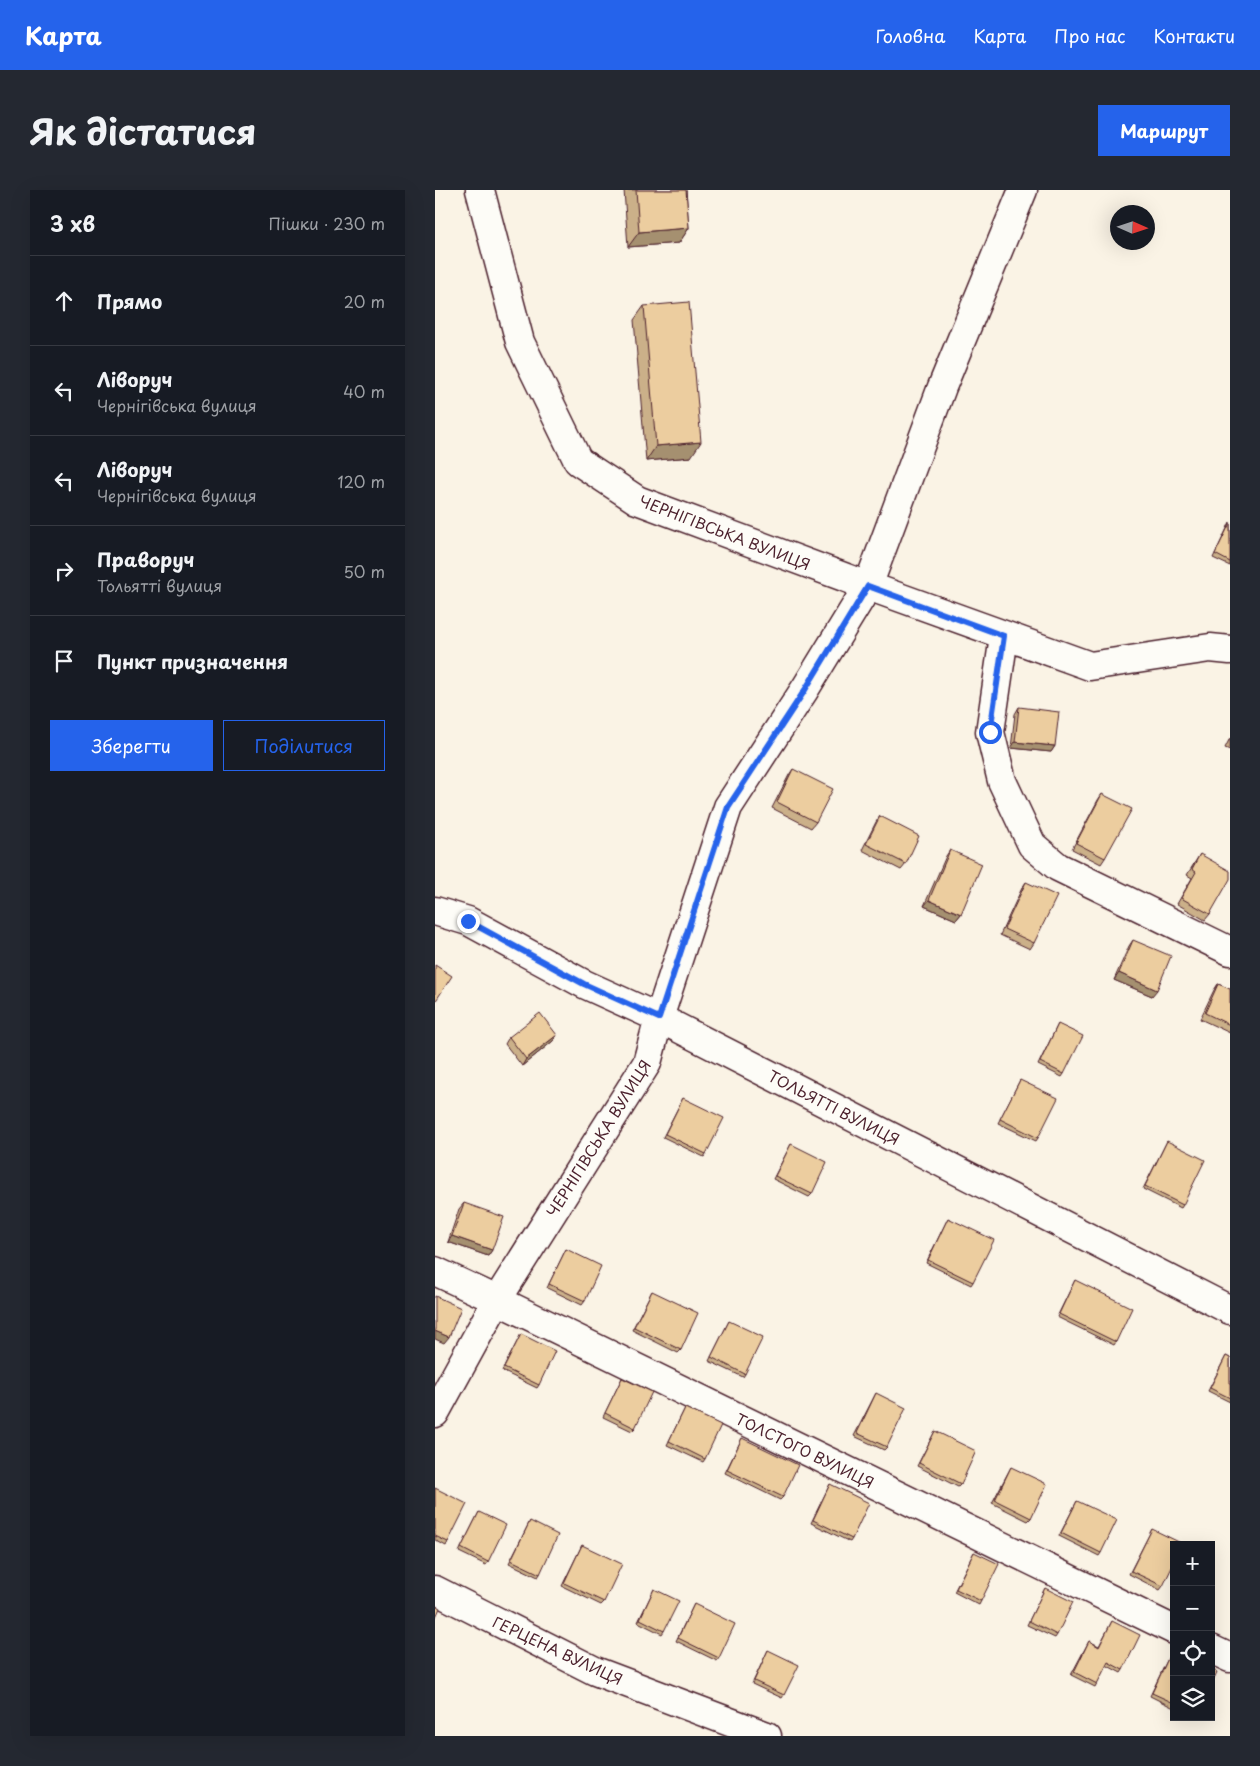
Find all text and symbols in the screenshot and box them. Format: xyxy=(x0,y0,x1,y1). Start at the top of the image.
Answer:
text: Карта xyxy=(25,17,102,53)
text: Головна xyxy=(875,22,945,49)
text: Карта xyxy=(973,22,1026,49)
text: Про нас xyxy=(1054,22,1126,49)
text: Контакти xyxy=(1154,22,1235,49)
text: Як дістатися xyxy=(30,104,256,157)
button: Маршрут xyxy=(1098,105,1230,156)
north arrow xyxy=(1110,205,1155,250)
text: 3 хв xyxy=(50,207,95,239)
text: Пішки · 230 m xyxy=(268,211,385,235)
icon: ahead xyxy=(50,287,78,315)
text: Прямо xyxy=(97,287,162,315)
text: 20 m xyxy=(344,289,385,313)
text: Ліворуч xyxy=(97,365,173,393)
icon: left xyxy=(50,377,78,405)
text: 40 m xyxy=(343,379,385,403)
text: Чернігівська вулиця xyxy=(97,393,257,417)
text: Ліворуч xyxy=(97,455,173,483)
icon: left xyxy=(50,467,78,495)
text: 120 m xyxy=(338,469,385,493)
text: Чернігівська вулиця xyxy=(97,483,257,507)
street label: ЧЕРНІГІВСЬКА ВУЛИЦЯ xyxy=(636,489,814,575)
text: Праворуч xyxy=(97,545,194,573)
icon: right xyxy=(50,557,78,585)
text: 50 m xyxy=(344,559,385,583)
text: Тольятті вулиця xyxy=(97,573,222,597)
icon: arrive xyxy=(50,647,78,675)
text: Пункт призначення xyxy=(97,647,288,675)
button: Зберегти xyxy=(50,720,213,771)
button: Поділитися xyxy=(223,720,385,771)
route start xyxy=(979,721,1002,744)
route end xyxy=(457,910,480,933)
street label: ЧЕРНІГІВСЬКА ВУЛИЦЯ xyxy=(540,1055,656,1221)
street label: ТОЛЬЯТТІ ВУЛИЦЯ xyxy=(764,1064,904,1150)
street label: ТОЛСТОГО ВУЛИЦЯ xyxy=(732,1406,878,1494)
map controls xyxy=(1170,1541,1215,1721)
button: + xyxy=(1170,1541,1215,1586)
button: − xyxy=(1170,1586,1215,1631)
street label: ГЕРЦЕНА ВУЛИЦЯ xyxy=(489,1610,627,1690)
button: locate xyxy=(1170,1631,1215,1676)
button: layers xyxy=(1170,1676,1215,1721)

